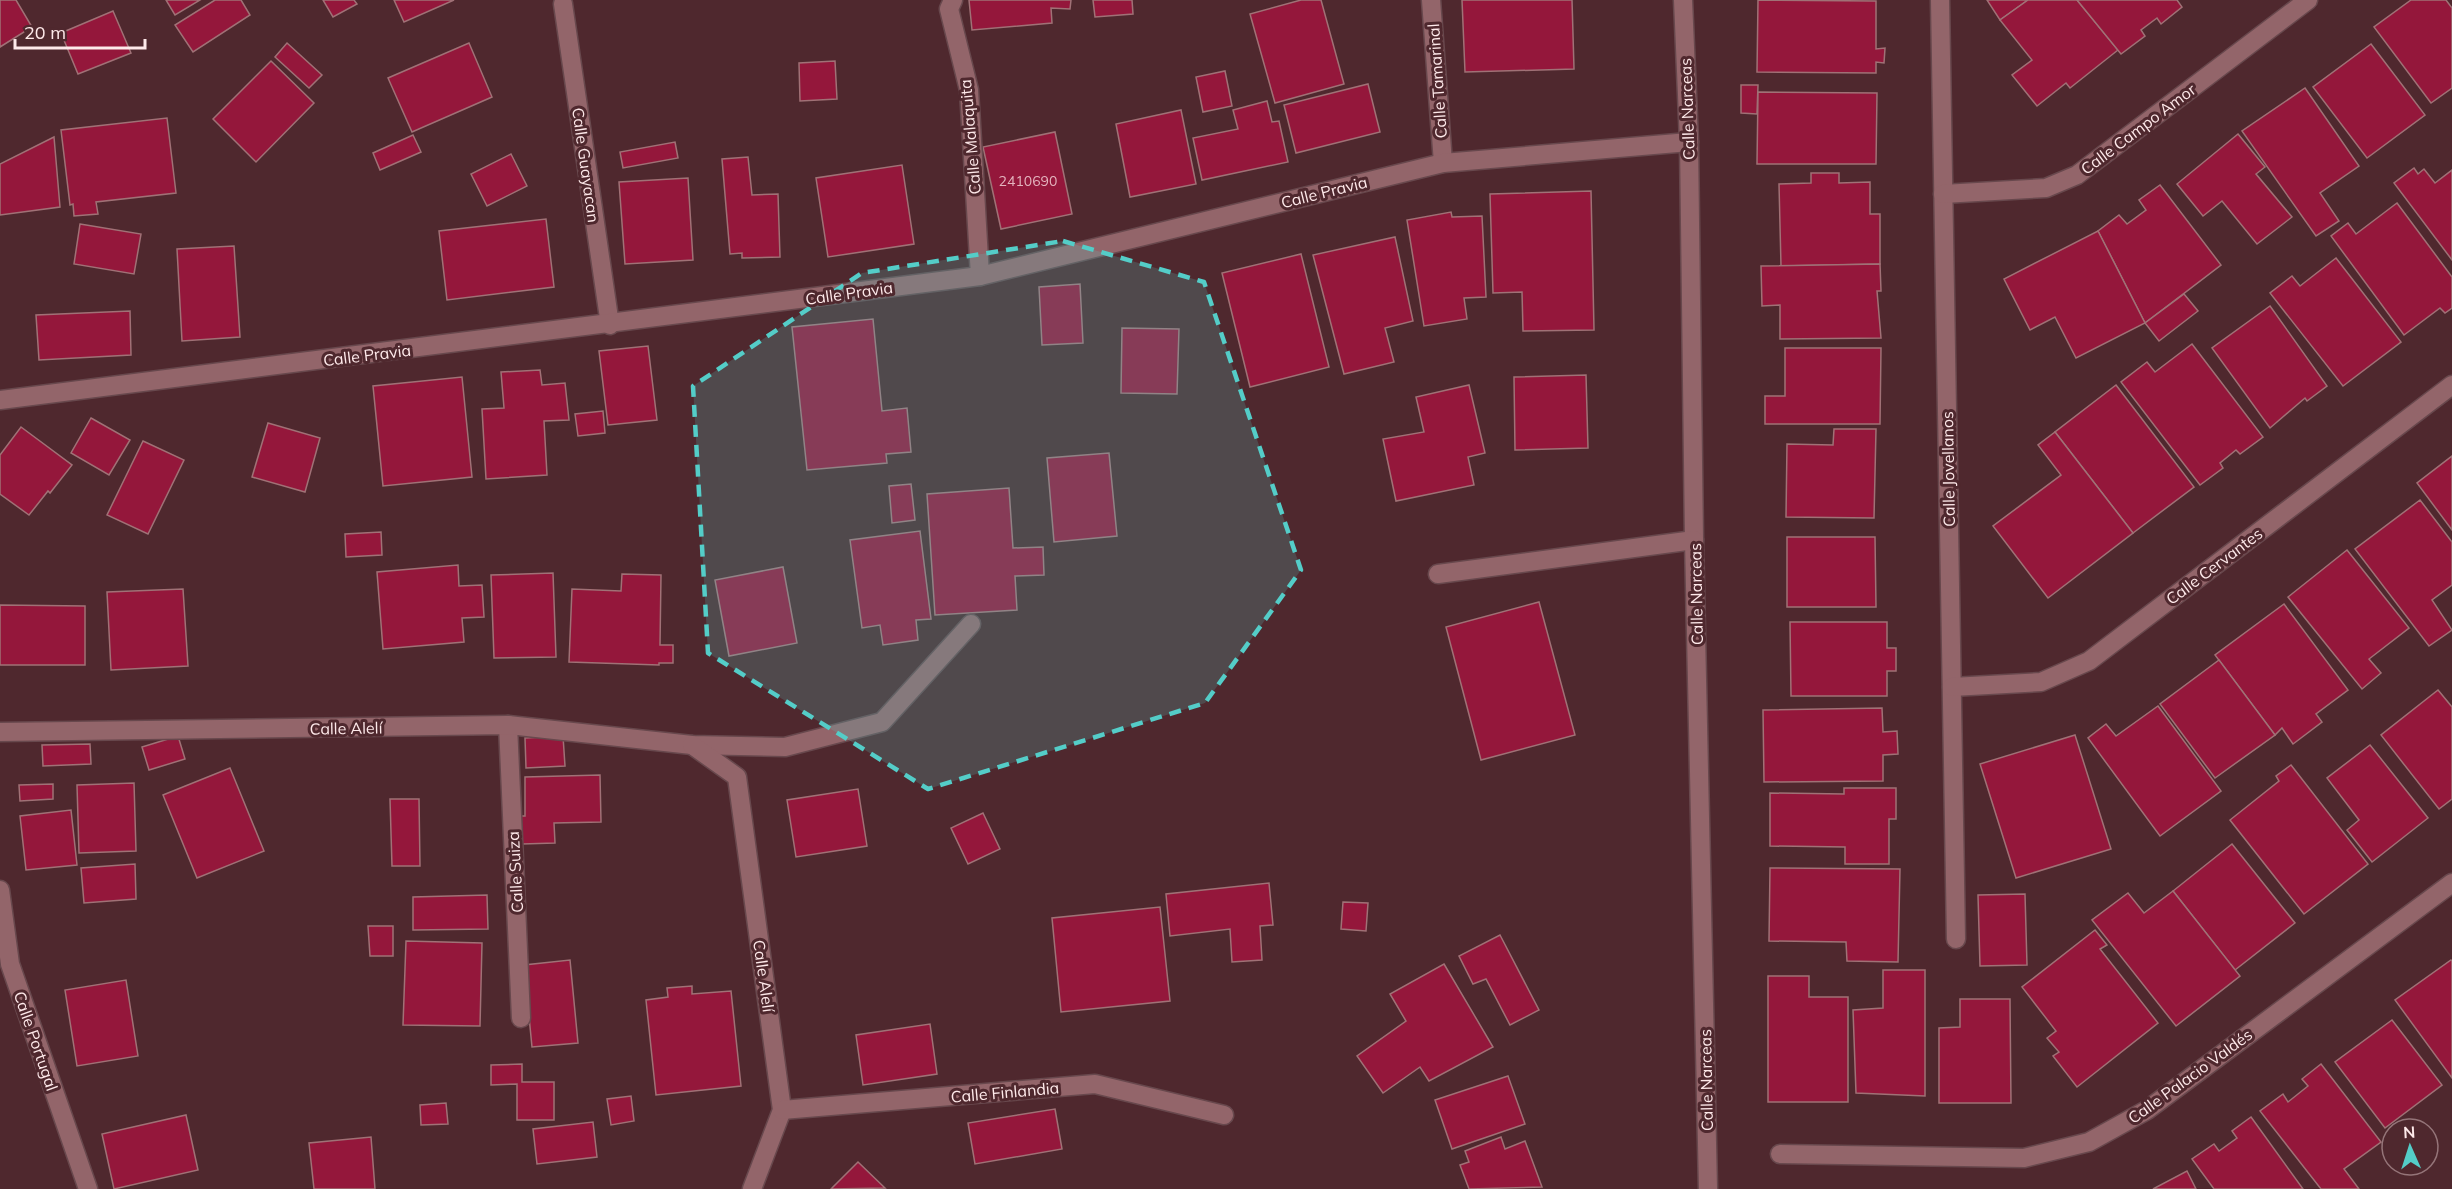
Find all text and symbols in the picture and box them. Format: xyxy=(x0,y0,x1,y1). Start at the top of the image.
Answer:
scale bar xyxy=(15,12,146,50)
text: 20 m xyxy=(24,21,66,44)
street label: Calle Tamarinal xyxy=(1423,23,1451,139)
street label: Calle Narceas xyxy=(1675,58,1699,160)
street label: Calle Malaquita xyxy=(955,79,985,195)
street label: Calle Campo Amor xyxy=(2077,79,2200,179)
street label: Calle Guayacan xyxy=(568,106,604,224)
house number: 2410690 xyxy=(999,172,1057,190)
street label: Calle Pravia xyxy=(1279,172,1369,212)
street label: Calle Pravia xyxy=(804,277,894,309)
street label: Calle Pravia xyxy=(322,340,412,370)
street label: Calle Jovellanos xyxy=(1937,411,1959,527)
street label: Calle Cervantes xyxy=(2162,523,2266,609)
street label: Calle Narceas xyxy=(1685,543,1707,645)
street label: Calle Alelí xyxy=(309,717,384,739)
street label: Calle Suiza xyxy=(503,831,527,913)
street label: Calle Alelí xyxy=(749,939,779,1015)
street label: Calle Portugal xyxy=(10,989,62,1093)
street label: Calle Palacio Valdés xyxy=(2124,1024,2256,1128)
street label: Calle Narceas xyxy=(1695,1029,1717,1131)
street label: Calle Finlandia xyxy=(950,1077,1060,1107)
north arrow xyxy=(2380,1117,2440,1177)
text: N xyxy=(2403,1122,2416,1142)

